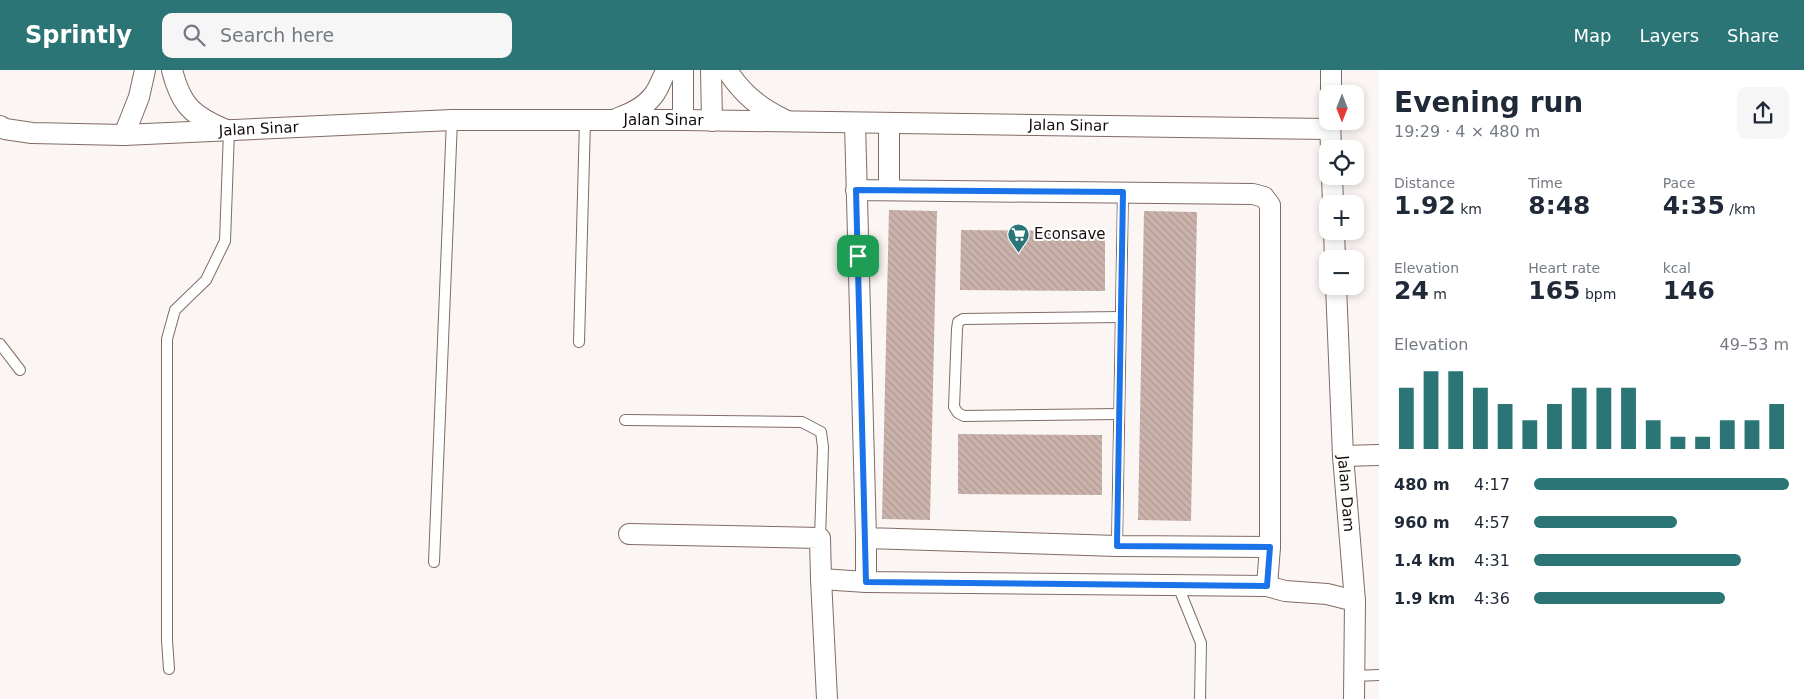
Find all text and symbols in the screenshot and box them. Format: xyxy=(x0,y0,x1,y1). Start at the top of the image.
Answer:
search box xyxy=(162,13,512,58)
text: Sprintly xyxy=(25,21,132,49)
icon: search xyxy=(180,21,208,49)
text: Search here xyxy=(220,24,334,46)
text: Map xyxy=(1573,25,1611,46)
text: Layers xyxy=(1639,25,1699,46)
text: Share xyxy=(1727,25,1779,46)
north arrow xyxy=(1319,85,1364,130)
map controls xyxy=(1319,85,1364,295)
text: Evening run xyxy=(1394,86,1583,119)
button: share xyxy=(1737,87,1789,139)
street label: Jalan Sinar xyxy=(623,111,704,129)
street label: Jalan Sinar xyxy=(1027,116,1109,135)
street label: Jalan Sinar xyxy=(217,118,300,140)
text: 19:29 · 4 × 480 m xyxy=(1394,122,1540,141)
button: locate xyxy=(1319,140,1364,185)
text: Distance xyxy=(1394,175,1455,191)
text: Time xyxy=(1528,175,1563,191)
text: Pace xyxy=(1663,175,1695,191)
text: 1.92 xyxy=(1394,191,1456,220)
text: 8:48 xyxy=(1528,191,1591,220)
text: 4:35 xyxy=(1663,191,1725,220)
button: + xyxy=(1319,195,1364,240)
text: km xyxy=(1456,201,1482,217)
text: /km xyxy=(1725,201,1756,217)
supermarket icon: Econsave xyxy=(1006,222,1030,253)
place label: Econsave xyxy=(1034,225,1106,243)
pin xyxy=(837,235,879,277)
icon: arrive xyxy=(844,242,872,270)
button: − xyxy=(1319,250,1364,295)
text: Elevation xyxy=(1394,260,1459,276)
text: Heart rate xyxy=(1528,260,1600,276)
text: kcal xyxy=(1663,260,1691,276)
text: 24 xyxy=(1394,276,1429,305)
text: 165 xyxy=(1528,276,1581,305)
text: 146 xyxy=(1663,276,1715,305)
text: m xyxy=(1429,286,1447,302)
text: bpm xyxy=(1581,286,1616,302)
text: Elevation xyxy=(1394,335,1468,354)
text: 49–53 m xyxy=(1720,335,1789,354)
street label: Jalan Dam xyxy=(1334,454,1358,533)
text: 480 m xyxy=(1394,475,1450,494)
text: 4:17 xyxy=(1474,475,1510,494)
text: 960 m xyxy=(1394,513,1450,532)
text: 4:57 xyxy=(1474,513,1510,532)
text: 1.4 km xyxy=(1394,551,1455,570)
text: 4:31 xyxy=(1474,551,1510,570)
text: 1.9 km xyxy=(1394,589,1455,608)
text: 4:36 xyxy=(1474,589,1510,608)

